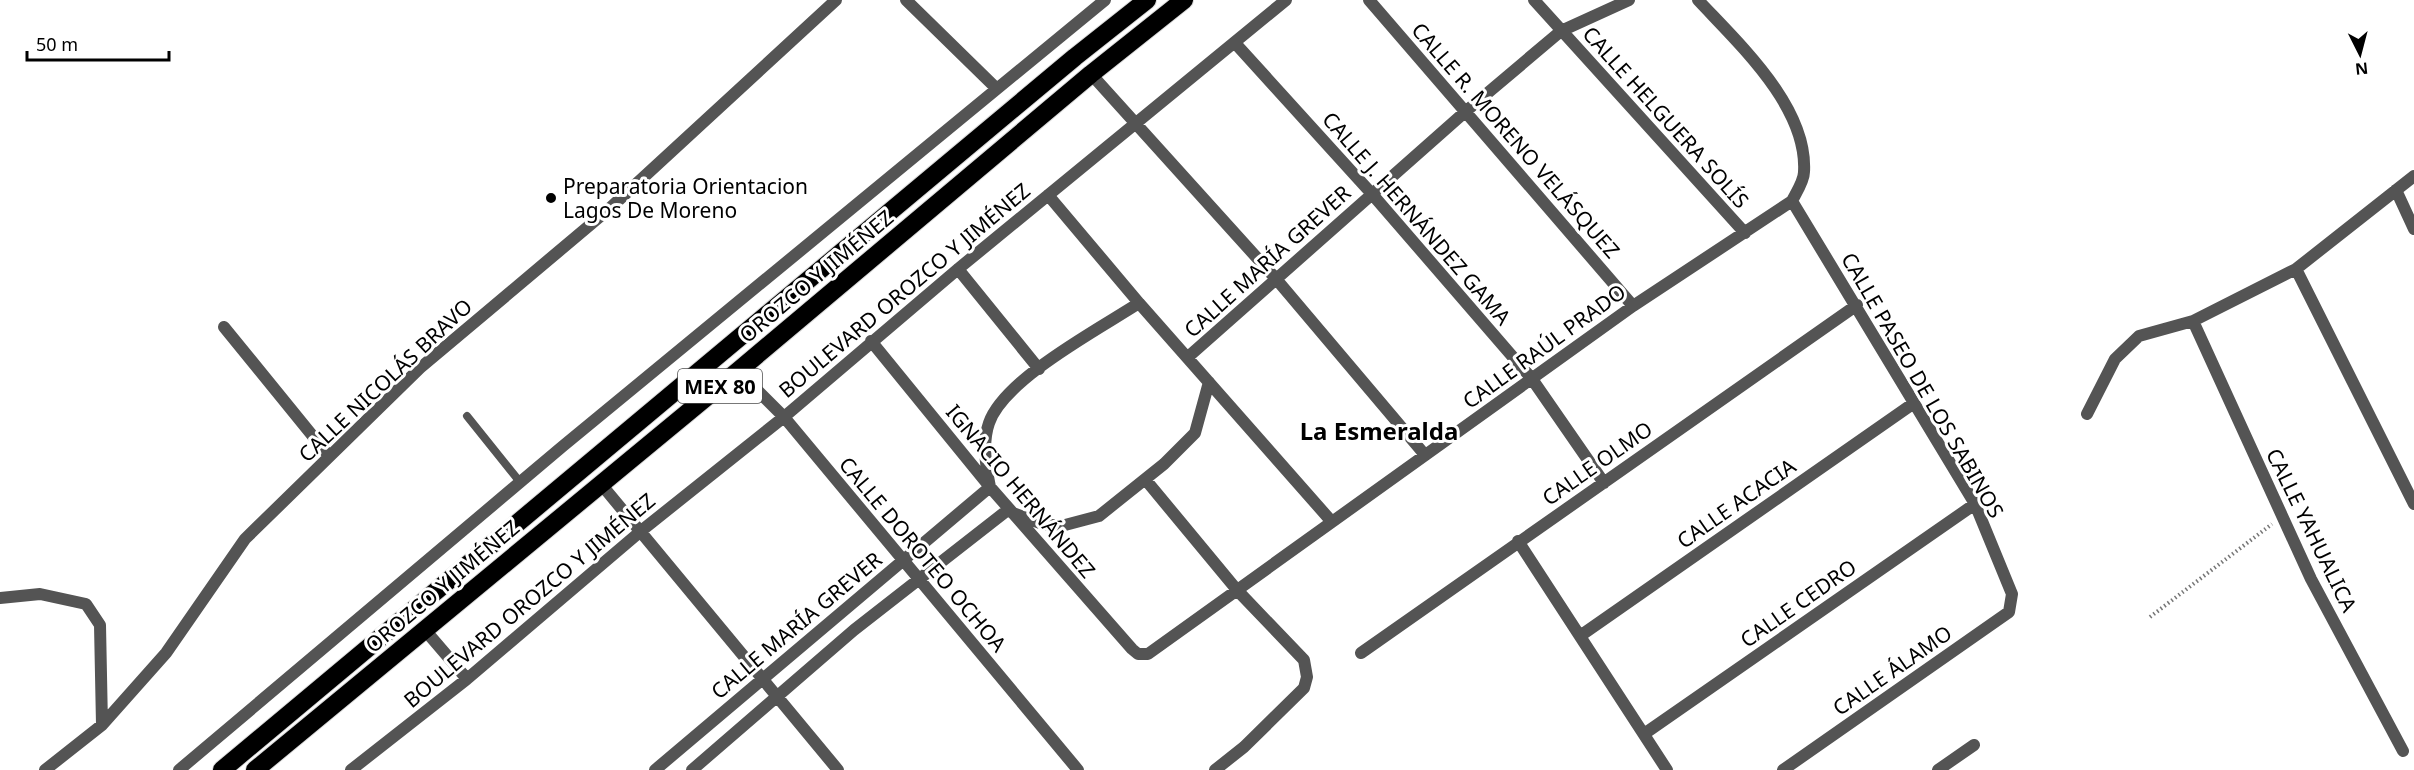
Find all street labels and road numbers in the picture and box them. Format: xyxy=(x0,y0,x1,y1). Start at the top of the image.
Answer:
street label: CALLE R. MORENO VELÁSQUEZ xyxy=(1406,16,1626,264)
street label: CALLE HELGUERA SOLÍS xyxy=(1577,20,1755,214)
street label: CALLE J. HERNÁNDEZ GAMA xyxy=(1317,105,1518,331)
street label: BOULEVARD OROZCO Y JIMÉNEZ xyxy=(772,176,1036,404)
street label: CALLE MARÍA GREVER xyxy=(1178,179,1356,343)
street label: OROZCO Y JIMÉNEZ xyxy=(733,203,899,349)
street label: CALLE PASEO DE LOS SABINOS xyxy=(1835,247,2011,523)
street label: CALLE RAÚL PRADO xyxy=(1457,277,1631,415)
street label: CALLE NICOLÁS BRAVO xyxy=(292,292,478,468)
road number: MEX 80 xyxy=(678,369,762,403)
street label: IGNACIO HERNÁNDEZ xyxy=(940,398,1102,584)
street label: CALLE OLMO xyxy=(1536,415,1658,511)
street label: CALLE YAHUALICA xyxy=(2260,443,2364,617)
street label: CALLE DOROTEO OCHOA xyxy=(833,451,1013,658)
street label: CALLE ACACIA xyxy=(1671,451,1801,554)
street label: BOULEVARD OROZCO Y JIMÉNEZ xyxy=(397,486,661,714)
street label: OROZCO Y JIMÉNEZ xyxy=(359,513,525,659)
street label: CALLE MARÍA GREVER xyxy=(705,545,887,705)
street label: CALLE CEDRO xyxy=(1734,553,1862,653)
street label: CALLE ÁLAMO xyxy=(1827,619,1957,721)

